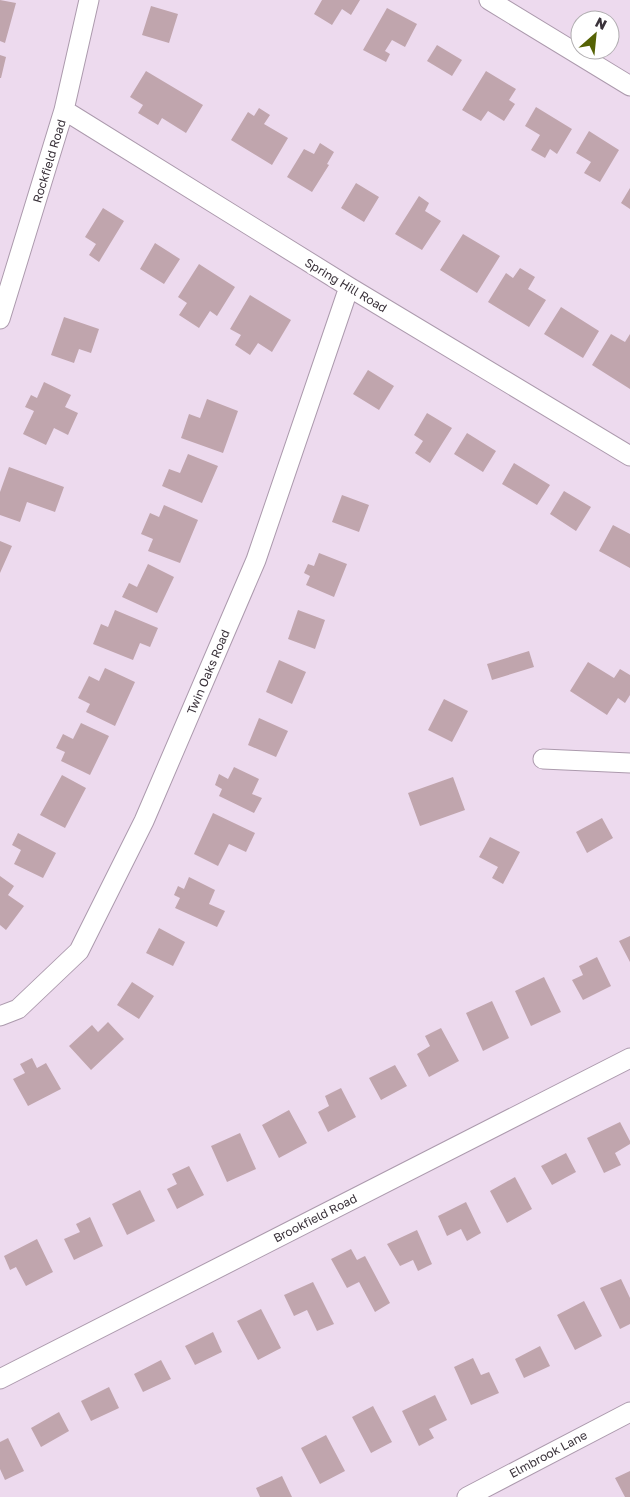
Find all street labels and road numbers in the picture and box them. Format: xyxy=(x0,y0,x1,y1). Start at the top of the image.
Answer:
street label: Rockfield Road xyxy=(29,117,69,205)
street label: Spring Hill Road xyxy=(302,255,390,315)
street label: Twin Oaks Road xyxy=(183,627,233,717)
street label: Brookfield Road xyxy=(271,1190,359,1246)
street label: Elmbrook Lane xyxy=(507,1427,590,1481)

